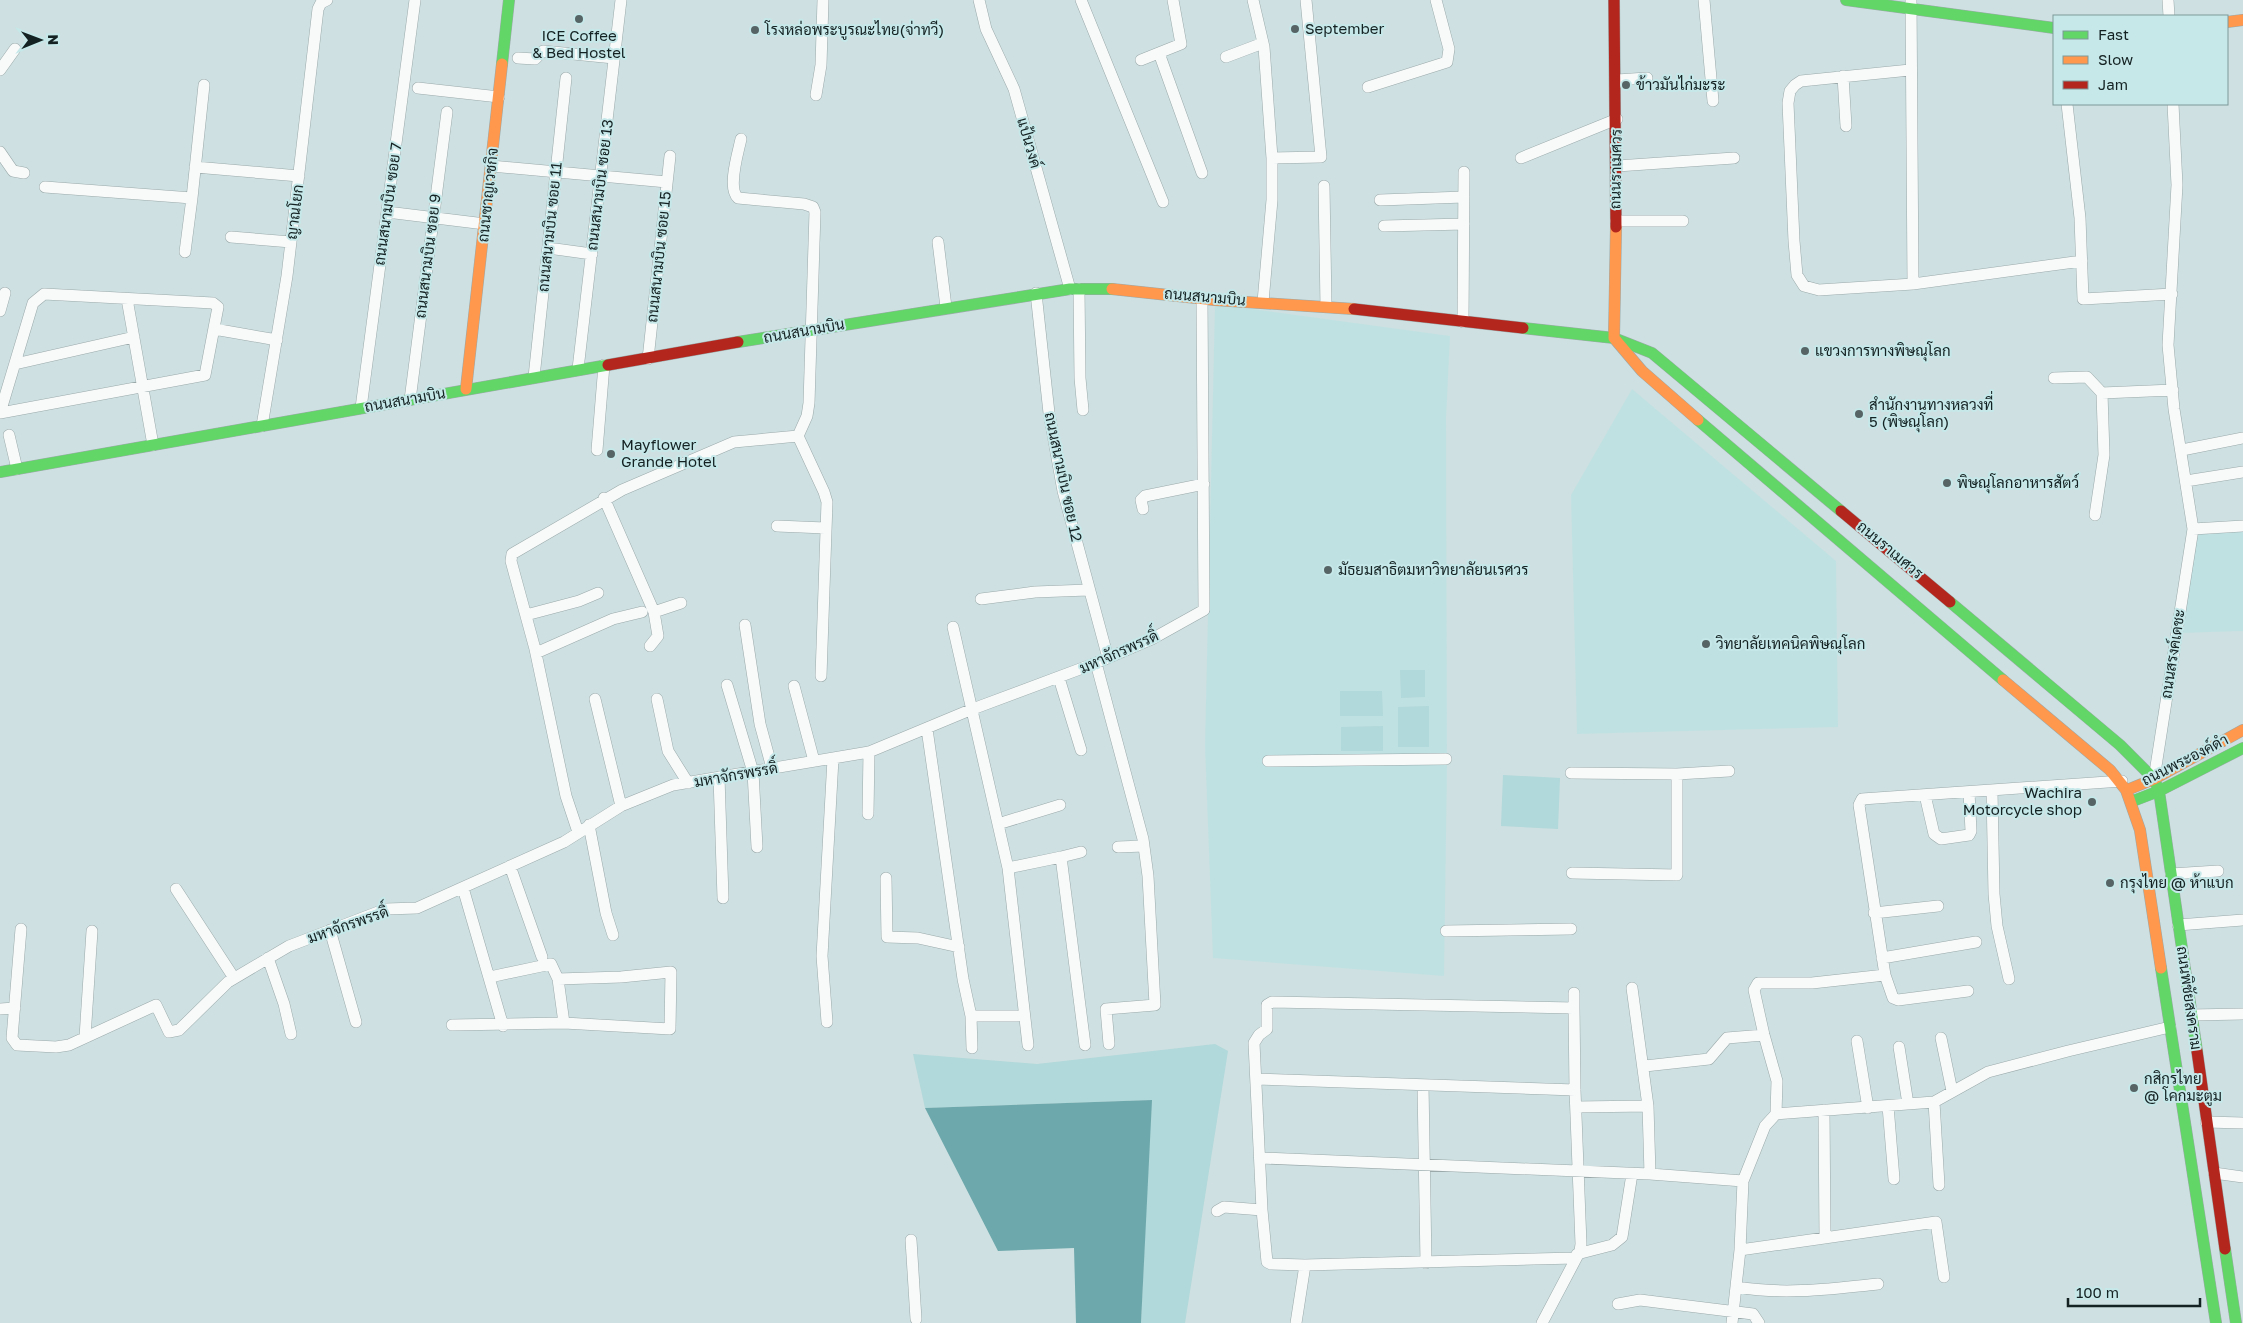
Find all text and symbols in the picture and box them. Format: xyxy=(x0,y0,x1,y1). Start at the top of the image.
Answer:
marker: ICE Coffee & Bed Hostel xyxy=(573,13,585,25)
north arrow xyxy=(15,15,65,65)
legend xyxy=(2053,15,2228,105)
place label: September xyxy=(1305,19,1384,37)
place label: โรงหล่อพระบูรณะไทย(จ่าทวี) xyxy=(764,20,944,40)
marker: September xyxy=(1289,23,1301,35)
marker: โรงหล่อพระบูรณะไทย(จ่าทวี) xyxy=(749,24,761,36)
text: Fast xyxy=(2098,25,2129,43)
place label: ICE Coffee & Bed Hostel xyxy=(532,26,626,61)
text: N xyxy=(45,34,62,45)
text: Slow xyxy=(2098,50,2133,68)
place label: ข้าวมันไก่มะระ xyxy=(1636,75,1726,93)
text: Jam xyxy=(2098,75,2128,93)
marker: ข้าวมันไก่มะระ xyxy=(1620,79,1632,91)
street label: แป้นวงค์ xyxy=(1014,115,1046,170)
street label: ถนนสนามบิน ซอย 13 xyxy=(582,118,616,251)
street label: ถนนราเมศวร xyxy=(1605,129,1625,209)
street label: ถนนสนามบิน ซอย 7 xyxy=(369,141,405,266)
street label: ถนนชาญเวชกิจ xyxy=(473,147,502,243)
street label: ถนนสนามบิน ซอย 11 xyxy=(533,161,565,293)
street label: ญาณโยก xyxy=(282,183,307,240)
street label: ถนนสนามบิน ซอย 15 xyxy=(642,190,674,323)
street label: ถนนสนามบิน ซอย 9 xyxy=(410,193,444,319)
street label: ถนนสนามบิน xyxy=(1164,283,1247,309)
street label: ถนนสนามบิน xyxy=(762,314,846,346)
place label: แขวงการทางพิษณุโลก xyxy=(1815,341,1951,362)
marker: แขวงการทางพิษณุโลก xyxy=(1799,345,1811,357)
street label: ถนนสนามบิน xyxy=(363,383,447,415)
place label: สำนักงานทางหลวงที่ 5 (พิษณุโลก) xyxy=(1869,390,1993,433)
marker: สำนักงานทางหลวงที่ 5 (พิษณุโลก) xyxy=(1853,408,1865,420)
street label: ถนนสนามบิน ซอย 12 xyxy=(1041,410,1086,543)
place label: Mayflower Grande Hotel xyxy=(621,435,717,470)
marker: Mayflower Grande Hotel xyxy=(605,448,617,460)
place label: พิษณุโลกอาหารสัตว์ xyxy=(1957,473,2079,494)
marker: พิษณุโลกอาหารสัตว์ xyxy=(1941,477,1953,489)
street label: ถนนราเมศวร xyxy=(1854,517,1927,582)
place label: มัธยมสาธิตมหาวิทยาลัยนเรศวร xyxy=(1338,560,1528,578)
marker: มัธยมสาธิตมหาวิทยาลัยนเรศวร xyxy=(1322,564,1334,576)
street label: ถนนสรงค์เดชะ xyxy=(2156,608,2188,700)
street label: มหาจักรพรรดิ์ xyxy=(1074,621,1161,676)
place label: วิทยาลัยเทคนิคพิษณุโลก xyxy=(1716,634,1865,655)
marker: วิทยาลัยเทคนิคพิษณุโลก xyxy=(1700,638,1712,650)
street label: ถนนพระองค์ดำ xyxy=(2138,730,2231,789)
street label: มหาจักรพรรดิ์ xyxy=(692,753,779,790)
place label: Wachira Motorcycle shop xyxy=(1963,783,2082,818)
marker: Wachira Motorcycle shop xyxy=(2086,796,2098,808)
place label: กรุงไทย @ ห้าแบก xyxy=(2120,873,2234,894)
marker: กรุงไทย @ ห้าแบก xyxy=(2104,877,2116,889)
street label: มหาจักรพรรดิ์ xyxy=(303,897,391,946)
street label: ถนนพิชัยสงคราม xyxy=(2174,945,2206,1051)
place label: กสิกรไทย @ โคกมะตูม xyxy=(2144,1069,2222,1106)
marker: กสิกรไทย @ โคกมะตูม xyxy=(2128,1082,2140,1094)
scale bar xyxy=(2068,1276,2200,1308)
text: 100 m xyxy=(2076,1283,2119,1301)

